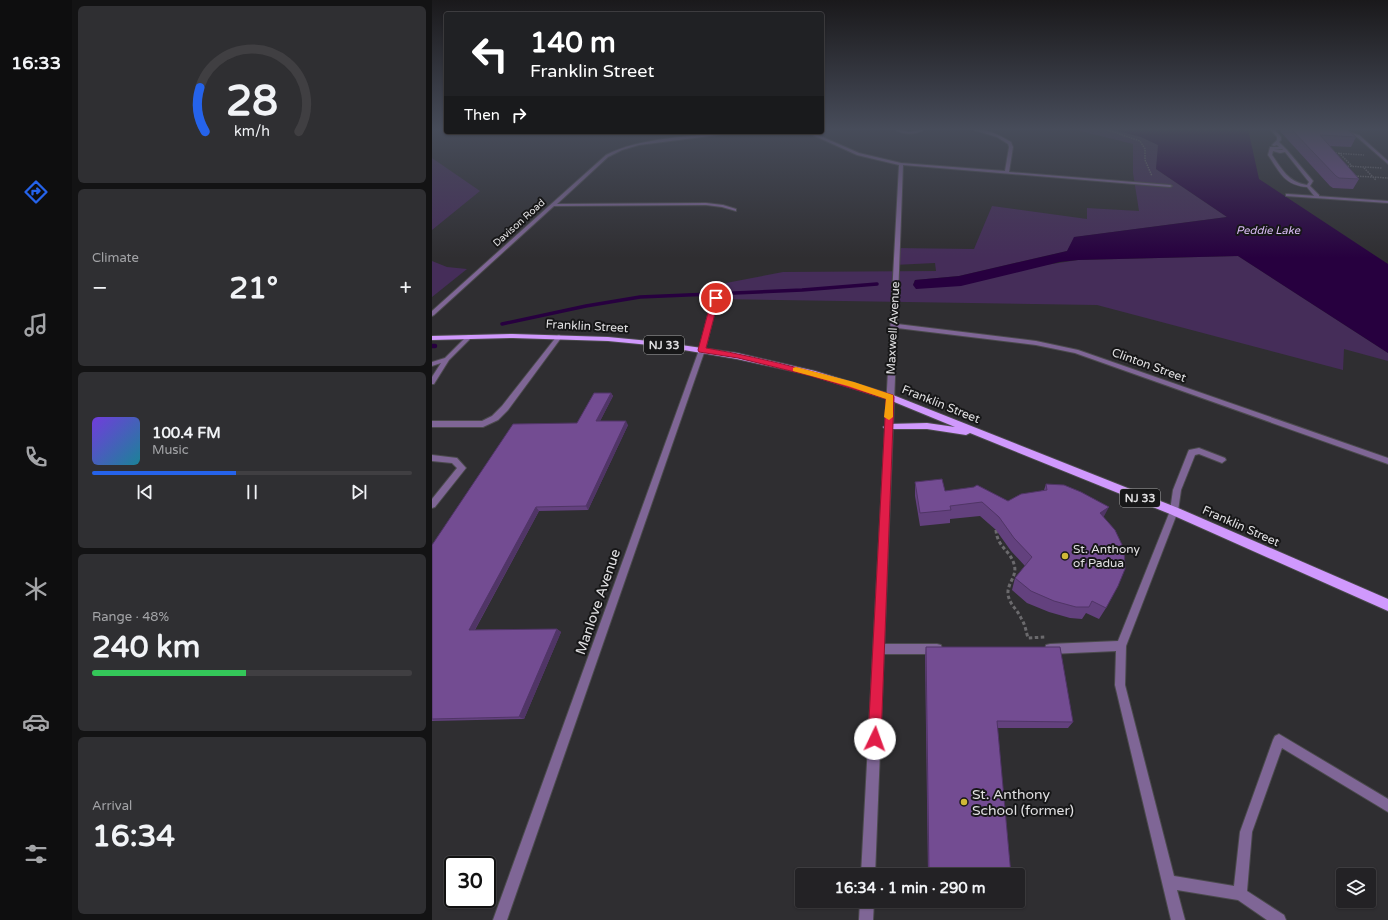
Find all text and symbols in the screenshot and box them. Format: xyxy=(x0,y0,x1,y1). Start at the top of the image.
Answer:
text: 140 m xyxy=(530,26,616,60)
icon: left xyxy=(464,28,516,80)
text: 16:33 xyxy=(11,52,61,74)
text: Franklin Street xyxy=(530,60,654,82)
text: 28 xyxy=(226,77,278,127)
icon: right xyxy=(508,104,530,126)
text: Then xyxy=(464,106,500,124)
text: km/h xyxy=(234,123,270,140)
icon: directions xyxy=(22,178,50,206)
street label: Davison Road xyxy=(491,197,547,249)
water label: Peddie Lake xyxy=(1236,224,1301,237)
text: Climate xyxy=(92,250,139,266)
text: 21° xyxy=(229,270,278,307)
text: − xyxy=(92,275,108,301)
text: + xyxy=(400,275,412,301)
pin xyxy=(699,281,733,315)
street label: Maxwell Avenue xyxy=(884,281,902,375)
icon: arrive xyxy=(705,287,727,309)
icon: music xyxy=(22,311,50,339)
street label: Franklin Street xyxy=(545,317,629,335)
road number: NJ 33 xyxy=(644,336,684,354)
street label: Clinton Street xyxy=(1110,345,1188,385)
street label: Franklin Street xyxy=(900,382,982,426)
text: 100.4 FM xyxy=(152,424,221,442)
text: Music xyxy=(152,442,189,458)
icon: phone xyxy=(22,443,50,471)
icon: previous xyxy=(134,481,156,503)
icon: pause xyxy=(241,481,263,503)
icon: next xyxy=(348,481,370,503)
road number: NJ 33 xyxy=(1120,489,1160,507)
street label: Franklin Street xyxy=(1200,503,1282,549)
place label: St. Anthony of Padua xyxy=(1073,542,1140,570)
street label: Manlove Avenue xyxy=(572,547,624,657)
marker: St. Anthony of Padua xyxy=(1060,551,1070,561)
icon: climate xyxy=(22,575,50,603)
text: Range · 48% xyxy=(92,609,169,625)
text: 240 km xyxy=(92,629,200,666)
icon: car xyxy=(22,708,50,736)
position arrow xyxy=(854,718,896,760)
place label: St. Anthony School (former) xyxy=(972,786,1074,819)
marker: St. Anthony School (former) xyxy=(959,797,969,807)
text: Arrival xyxy=(92,798,132,814)
text: 16:34 xyxy=(92,818,175,855)
icon: filters xyxy=(22,840,50,868)
speed limit sign: 30 xyxy=(444,856,496,908)
map controls xyxy=(1336,868,1376,908)
button: layers xyxy=(1336,868,1376,908)
text: 16:34 · 1 min · 290 m xyxy=(835,879,985,897)

